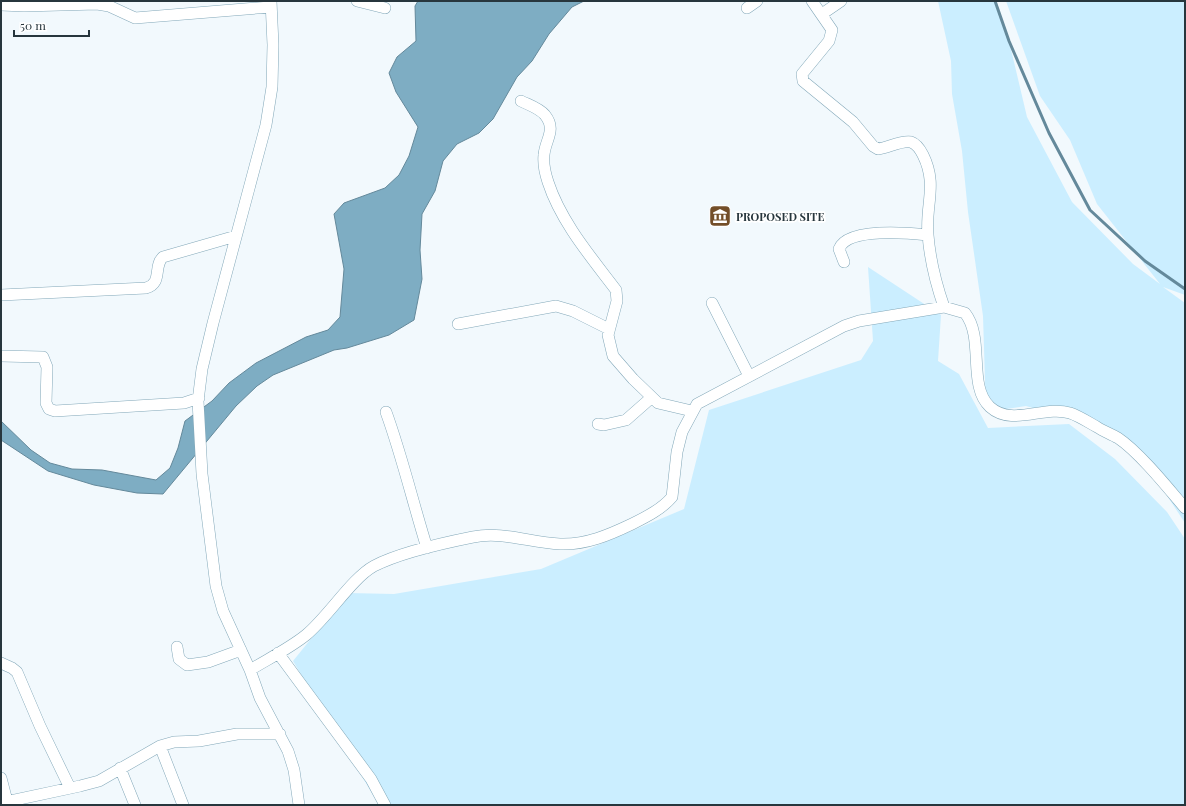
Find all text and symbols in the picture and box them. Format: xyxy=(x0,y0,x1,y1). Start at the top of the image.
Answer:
scale bar xyxy=(14,12,89,38)
text: 50 m xyxy=(20,17,46,33)
museum icon: PROPOSED SITE xyxy=(707,203,733,229)
place label: PROPOSED SITE xyxy=(736,209,824,224)

